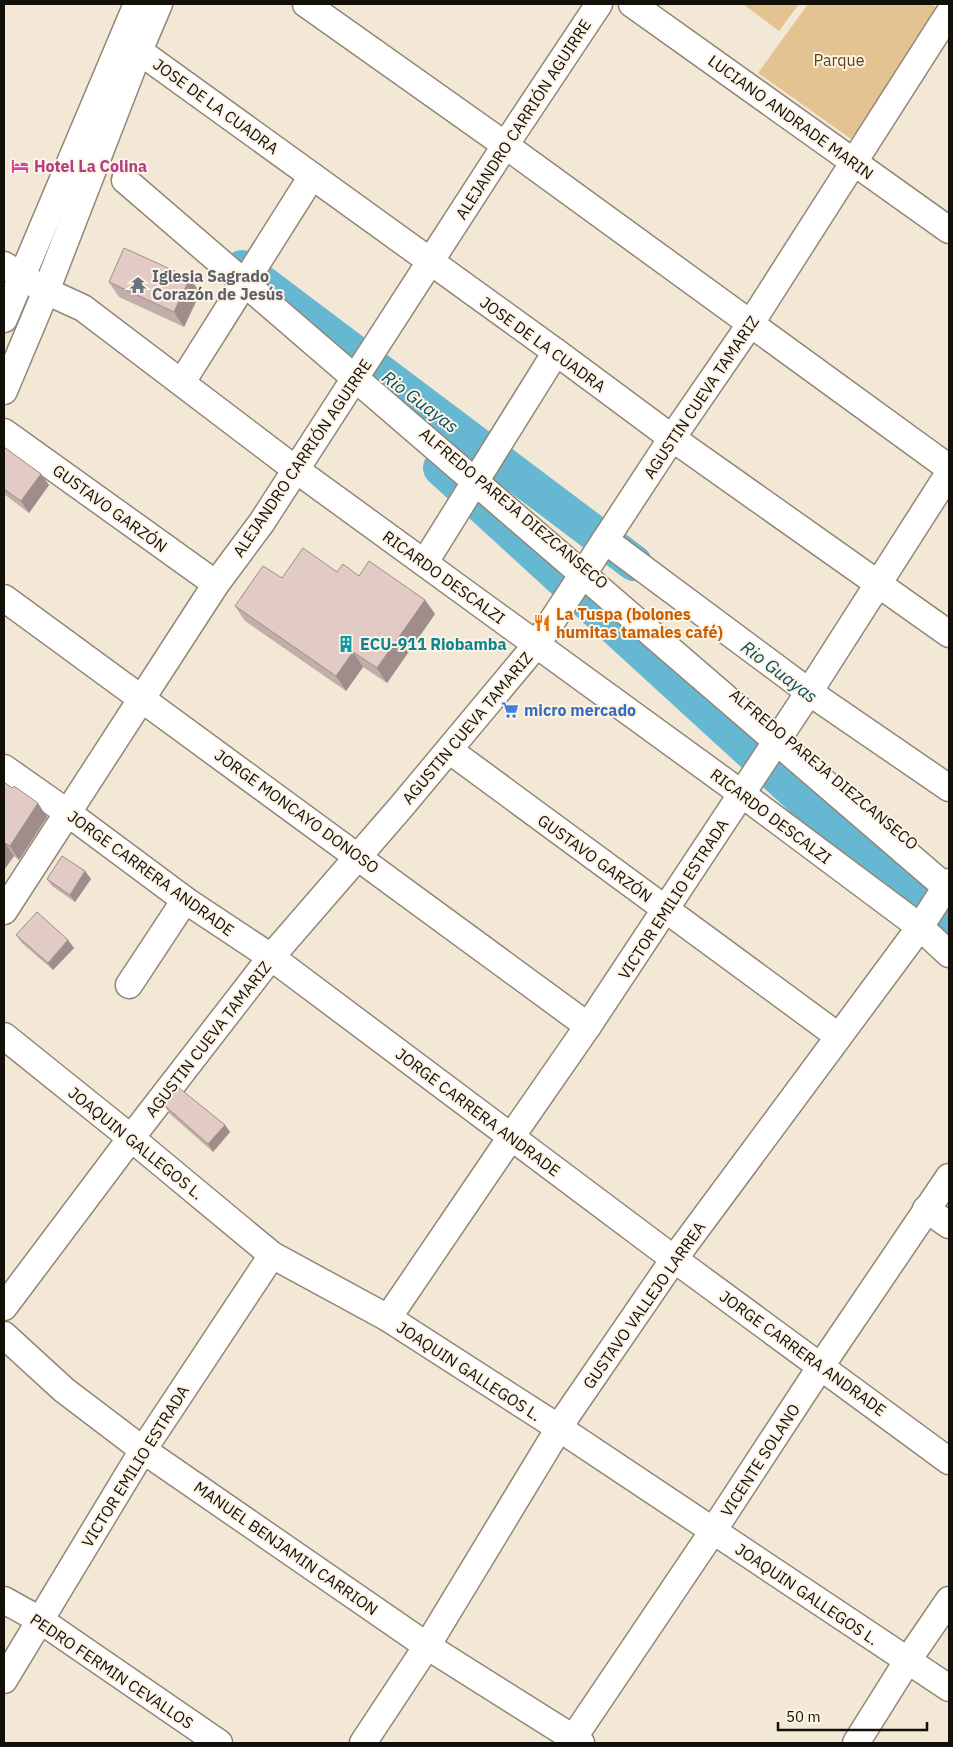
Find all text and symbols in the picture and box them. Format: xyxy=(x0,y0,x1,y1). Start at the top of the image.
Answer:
street label: ALEJANDRO CARRIÓN AGUIRRE xyxy=(450,15,595,223)
street label: LUCIANO ANDRADE MARIN xyxy=(705,50,877,184)
park label: Parque xyxy=(813,50,865,70)
street label: JOSE DE LA CUADRA xyxy=(149,54,283,158)
hotel icon: Hotel La Colina xyxy=(10,156,30,176)
place label: Hotel La Colina xyxy=(34,156,147,176)
place label: Iglesia Sagrado Corazón de Jesús xyxy=(152,266,283,304)
temple icon: Iglesia Sagrado Corazón de Jesús xyxy=(128,275,148,295)
street label: JOSE DE LA CUADRA xyxy=(476,292,610,396)
street label: AGUSTIN CUEVA TAMARIZ xyxy=(639,312,763,482)
street label: ALEJANDRO CARRIÓN AGUIRRE xyxy=(227,355,376,561)
water label: Rio Guayas xyxy=(377,365,463,438)
street label: ALFREDO PAREJA DIEZCANSECO xyxy=(416,423,612,593)
street label: GUSTAVO GARZÓN xyxy=(49,459,172,556)
street label: RICARDO DESCALZI xyxy=(379,526,509,628)
place label: La Tuspa (bolones humitas tamales café) xyxy=(556,604,723,642)
restaurant icon: La Tuspa (bolones humitas tamales café) xyxy=(532,613,552,633)
building icon: ECU-911 Riobamba xyxy=(336,634,356,654)
place label: ECU-911 Riobamba xyxy=(360,634,507,654)
water label: Rio Guayas xyxy=(736,635,822,708)
street label: AGUSTIN CUEVA TAMARIZ xyxy=(398,648,536,808)
street label: ALFREDO PAREJA DIEZCANSECO xyxy=(726,684,922,854)
supermarket icon: micro mercado xyxy=(500,700,520,720)
place label: micro mercado xyxy=(524,700,636,720)
street label: JORGE MONCAYO DONOSO xyxy=(211,745,383,877)
street label: RICARDO DESCALZI xyxy=(707,764,835,868)
street label: JORGE CARRERA ANDRADE xyxy=(64,806,238,940)
street label: GUSTAVO GARZÓN xyxy=(534,809,657,906)
street label: VICTOR EMILIO ESTRADA xyxy=(614,815,732,983)
street label: AGUSTIN CUEVA TAMARIZ xyxy=(141,957,275,1121)
street label: JORGE CARRERA ANDRADE xyxy=(392,1044,564,1180)
street label: JOAQUIN GALLEGOS L. xyxy=(64,1082,208,1204)
street label: GUSTAVO VALLEJO LARREA xyxy=(579,1217,709,1393)
street label: JORGE CARRERA ANDRADE xyxy=(716,1286,890,1420)
street label: JOAQUIN GALLEGOS L. xyxy=(393,1317,545,1425)
street label: VICTOR EMILIO ESTRADA xyxy=(77,1381,193,1551)
street label: VICENTE SOLANO xyxy=(716,1400,804,1520)
street label: MANUEL BENJAMIN CARRION xyxy=(190,1477,382,1619)
street label: JOAQUIN GALLEGOS L. xyxy=(732,1539,882,1649)
street label: PEDRO FERMIN CEVALLOS xyxy=(27,1609,197,1733)
scale bar xyxy=(778,1700,927,1732)
text: 50 m xyxy=(786,1707,821,1726)

